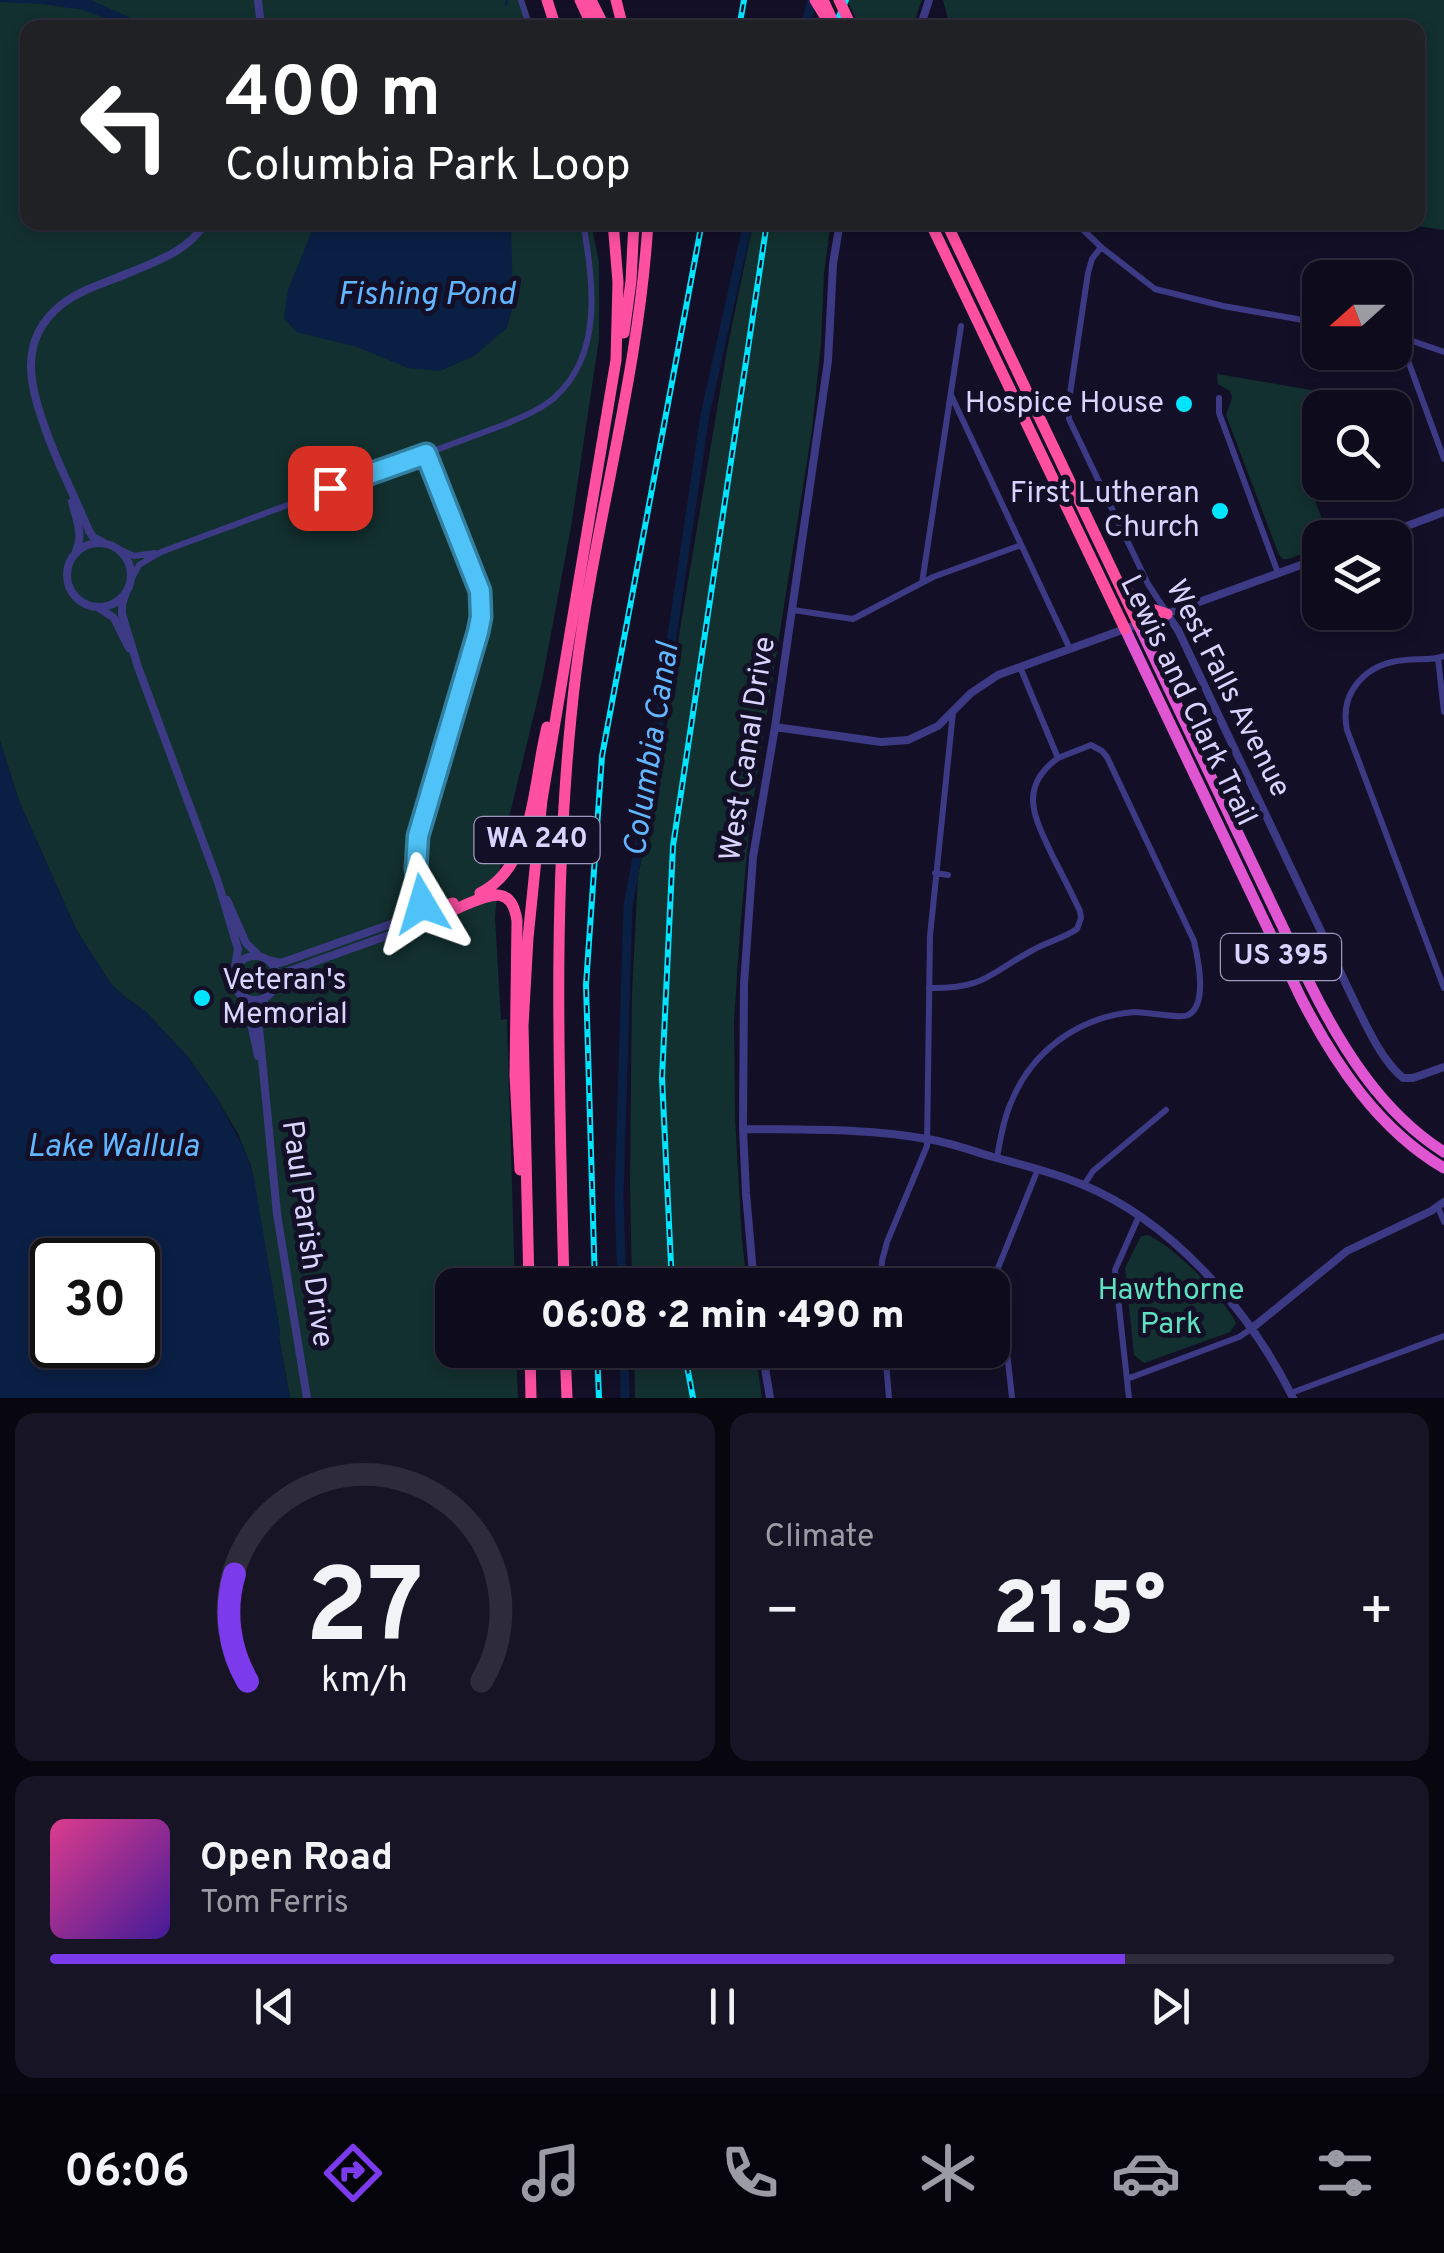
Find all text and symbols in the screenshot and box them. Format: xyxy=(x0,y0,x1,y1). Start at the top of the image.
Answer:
text: 400 m xyxy=(225,52,441,141)
icon: left xyxy=(60,60,190,190)
text: Columbia Park Loop xyxy=(225,139,631,196)
north arrow xyxy=(1302,260,1412,370)
map controls xyxy=(1302,260,1412,630)
water label: Fishing Pond xyxy=(337,276,516,316)
place label: Hospice House xyxy=(965,386,1164,423)
button: search xyxy=(1302,390,1412,500)
marker: Hospice House xyxy=(1173,393,1195,415)
pin xyxy=(288,446,373,531)
icon: arrive xyxy=(303,461,358,516)
place label: First Lutheran Church xyxy=(1010,476,1200,547)
marker: First Lutheran Church xyxy=(1209,500,1231,522)
button: layers xyxy=(1302,520,1412,630)
street label: Lewis and Clark Trail xyxy=(1110,570,1264,832)
street label: West Falls Avenue xyxy=(1156,574,1298,804)
street label: West Canal Drive xyxy=(713,634,785,864)
water label: Columbia Canal xyxy=(616,639,690,860)
road number: WA 240 xyxy=(474,817,600,863)
position arrow xyxy=(370,852,474,956)
road number: US 395 xyxy=(1221,934,1341,980)
place label: Veteran's Memorial xyxy=(222,963,348,1034)
marker: Veteran's Memorial xyxy=(191,987,213,1009)
street label: Paul Parish Drive xyxy=(272,1118,340,1350)
water label: Lake Wallula xyxy=(27,1128,200,1168)
speed limit sign: 30 xyxy=(30,1238,160,1368)
park label: Hawthorne Park xyxy=(1097,1273,1245,1344)
text: 06:08 · 2 min · 490 m xyxy=(540,1293,905,1342)
text: Climate xyxy=(765,1518,874,1558)
text: 27 xyxy=(306,1547,424,1679)
text: 21.5° xyxy=(993,1566,1166,1661)
text: − xyxy=(765,1579,800,1649)
text: + xyxy=(1359,1579,1394,1649)
text: km/h xyxy=(321,1659,408,1705)
text: Open Road xyxy=(200,1835,393,1884)
text: Tom Ferris xyxy=(200,1884,349,1924)
icon: previous xyxy=(247,1979,302,2034)
icon: pause xyxy=(695,1979,750,2034)
icon: next xyxy=(1143,1979,1198,2034)
icon: directions xyxy=(318,2138,388,2208)
icon: music xyxy=(516,2138,586,2208)
icon: phone xyxy=(715,2138,785,2208)
icon: climate xyxy=(913,2138,983,2208)
icon: car xyxy=(1111,2138,1181,2208)
icon: filters xyxy=(1310,2138,1380,2208)
text: 06:06 xyxy=(64,2145,190,2202)

